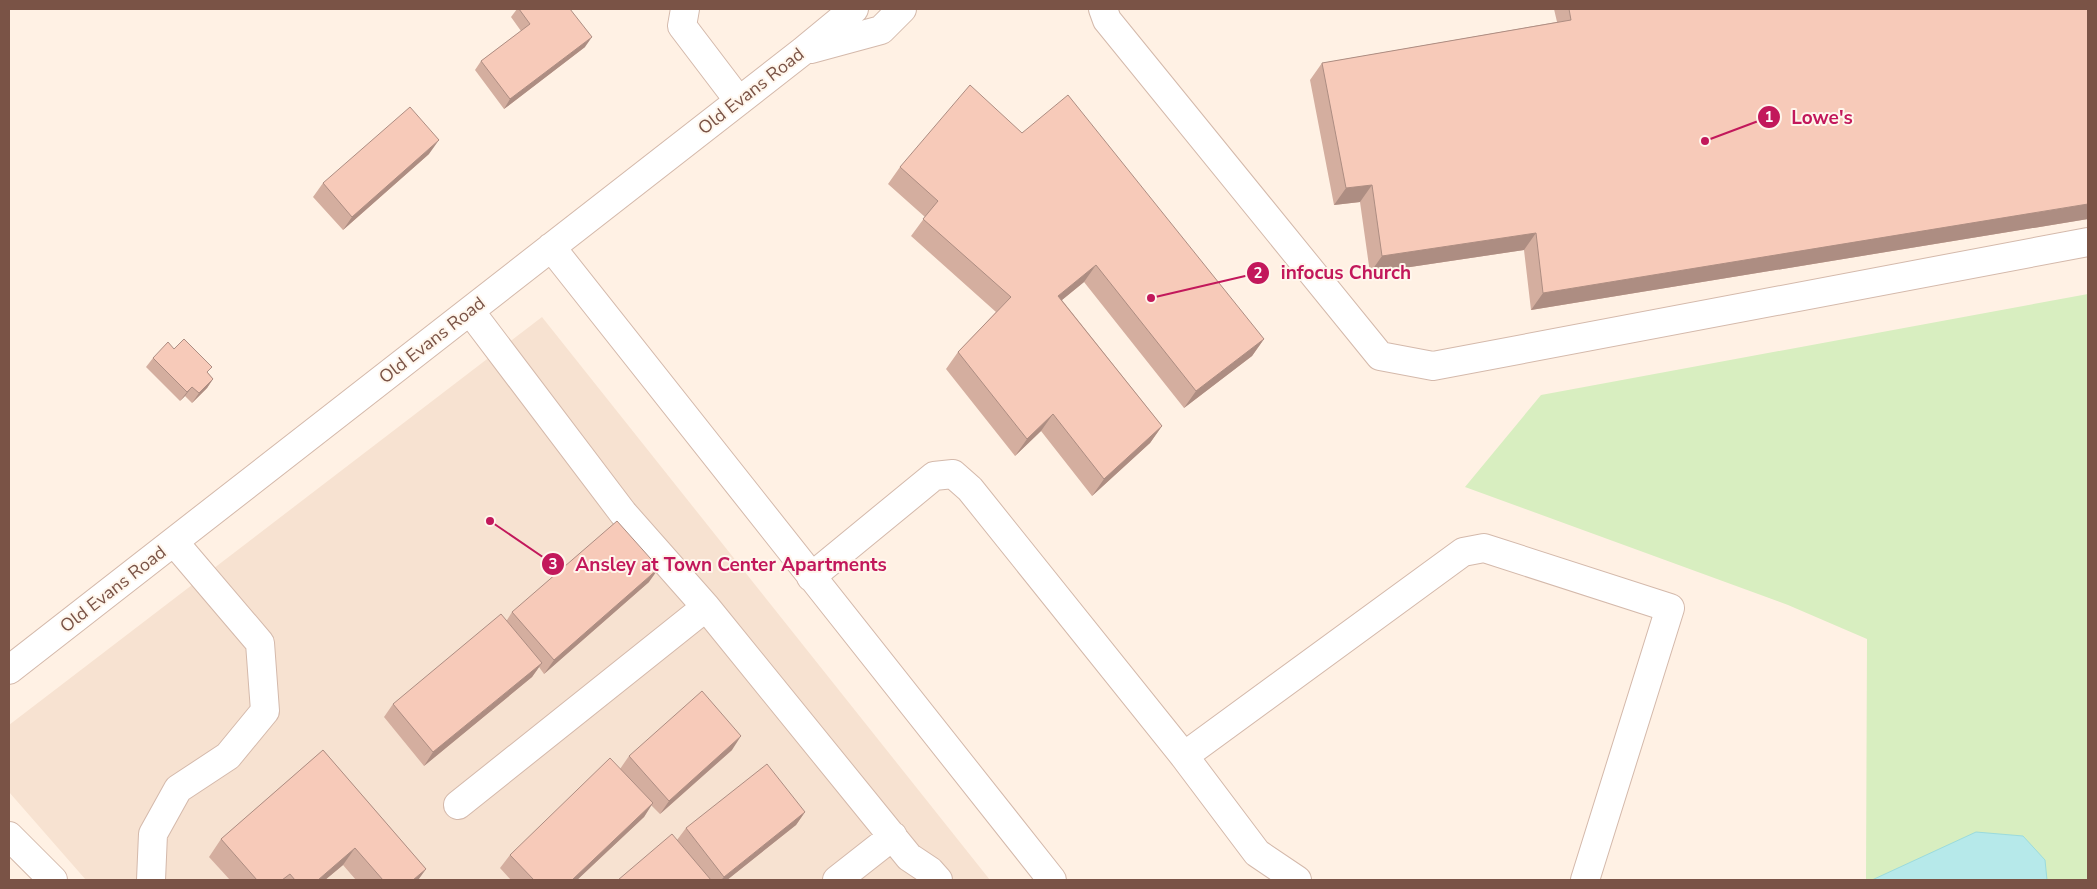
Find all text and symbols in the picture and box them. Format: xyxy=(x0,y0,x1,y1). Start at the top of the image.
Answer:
street label: Old Evans Road xyxy=(693,42,809,140)
callout: Lowe's xyxy=(1756,100,1863,134)
text: Lowe's xyxy=(1791,105,1853,131)
text: 1 xyxy=(1764,107,1774,127)
callout: infocus Church xyxy=(1246,256,1421,290)
text: infocus Church xyxy=(1281,260,1411,286)
text: 2 xyxy=(1253,263,1263,283)
street label: Old Evans Road xyxy=(374,291,490,389)
street label: Old Evans Road xyxy=(55,540,171,638)
callout: Ansley at Town Center Apartments xyxy=(540,547,897,581)
text: Ansley at Town Center Apartments xyxy=(575,552,887,578)
text: 3 xyxy=(548,554,558,574)

